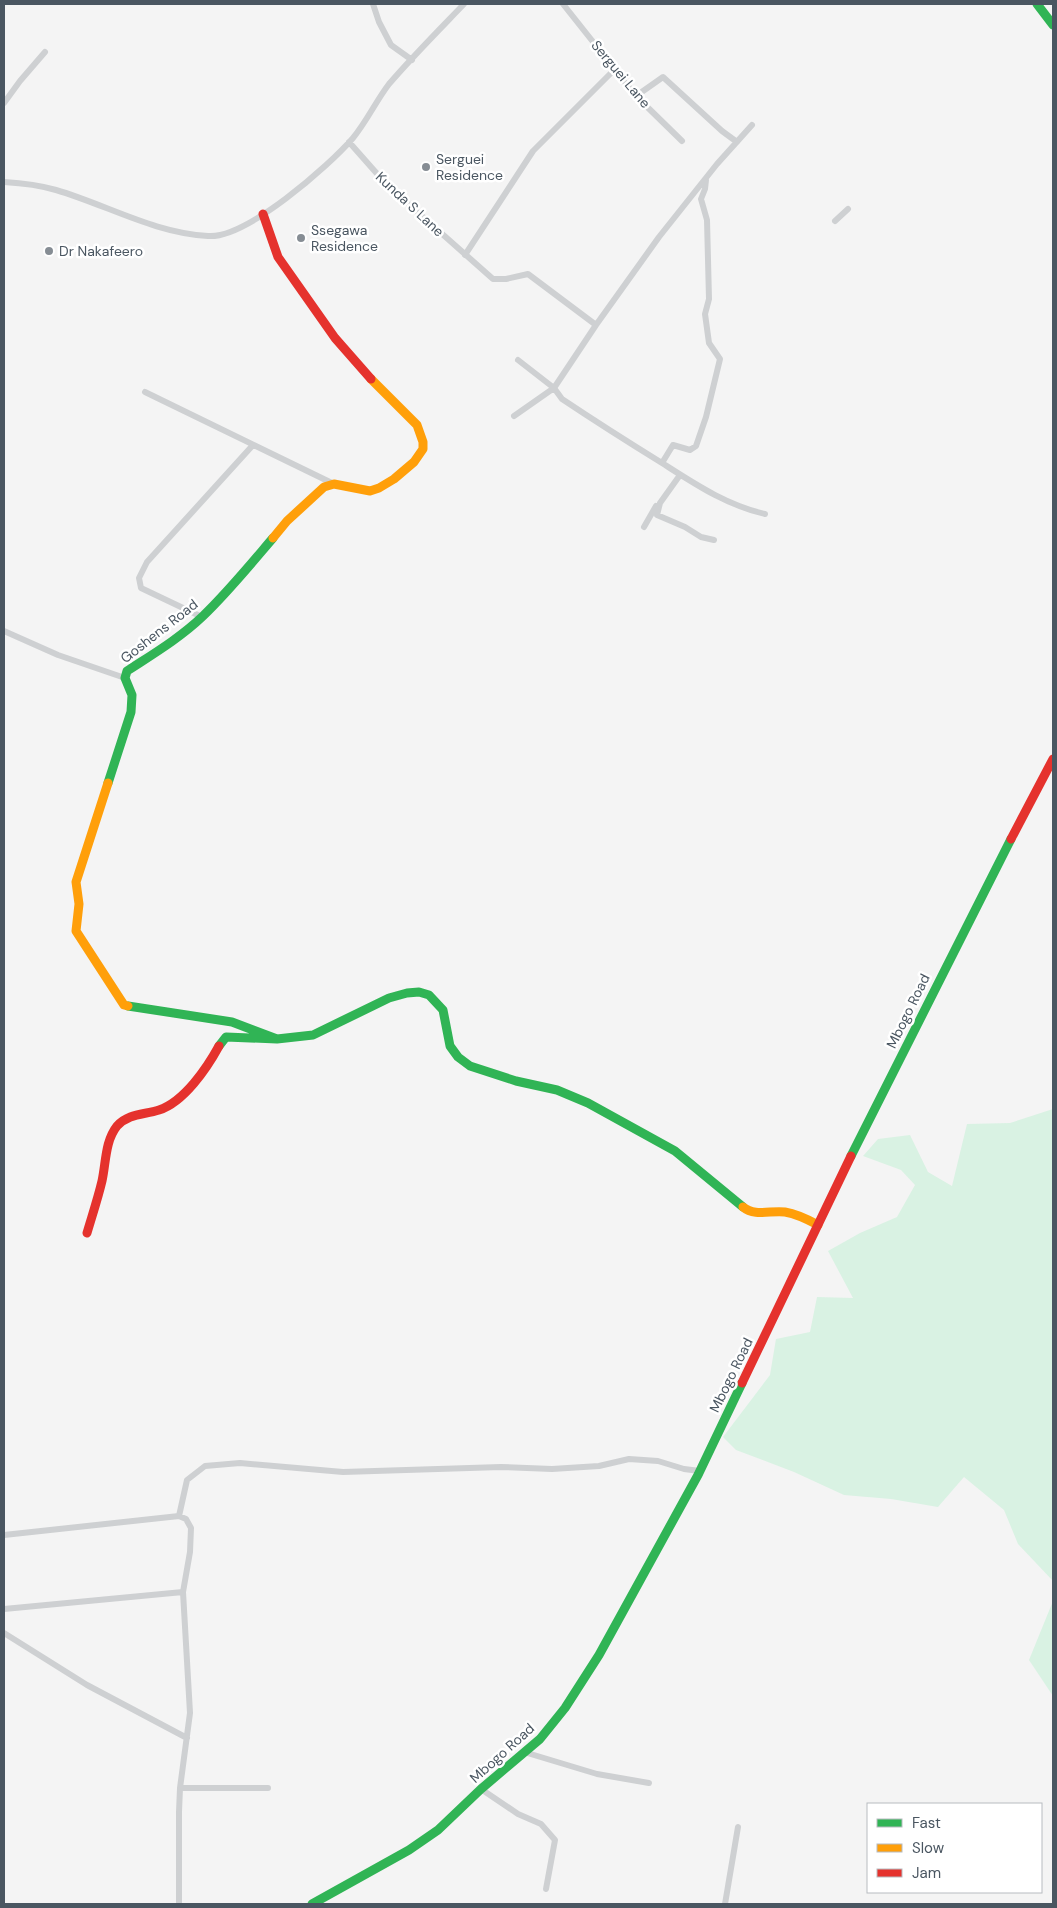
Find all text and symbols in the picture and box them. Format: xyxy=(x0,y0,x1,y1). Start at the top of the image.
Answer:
street label: Serguei Lane xyxy=(587,36,655,112)
place label: Serguei Residence xyxy=(436,150,503,184)
marker: Serguei Residence xyxy=(420,161,432,173)
street label: Kunda S Lane xyxy=(372,168,448,240)
place label: Ssegawa Residence xyxy=(311,221,378,255)
marker: Ssegawa Residence xyxy=(295,232,307,244)
place label: Dr Nakafeero xyxy=(59,242,143,260)
marker: Dr Nakafeero xyxy=(43,245,55,257)
street label: Goshens Road xyxy=(117,595,201,667)
street label: Mbogo Road xyxy=(882,971,934,1051)
street label: Mbogo Road xyxy=(705,1335,757,1415)
street label: Mbogo Road xyxy=(466,1719,538,1787)
legend xyxy=(867,1803,1042,1893)
text: Fast xyxy=(912,1813,941,1833)
text: Slow xyxy=(912,1838,945,1858)
text: Jam xyxy=(912,1863,941,1883)

